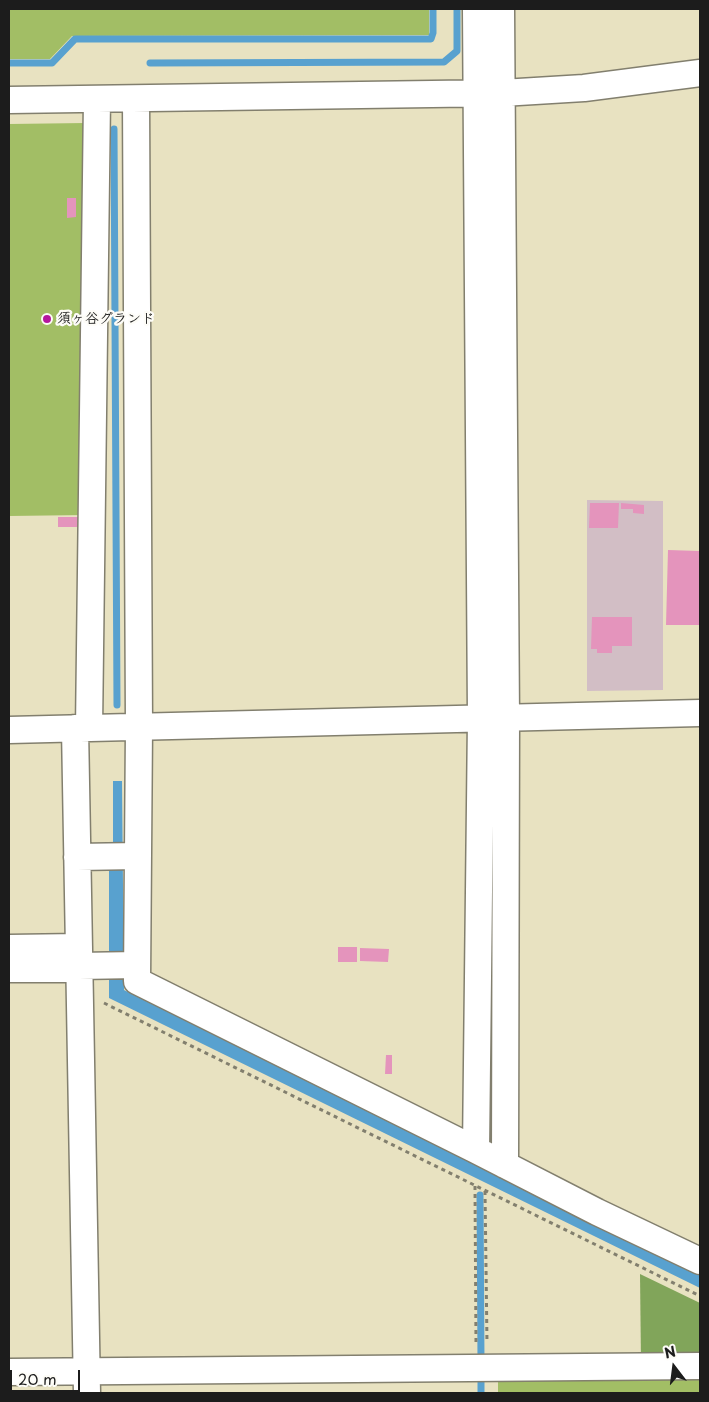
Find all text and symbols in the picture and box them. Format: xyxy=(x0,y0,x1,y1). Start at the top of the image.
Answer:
place label: 須ヶ谷グランド xyxy=(57,311,155,327)
marker: 須ヶ谷グランド xyxy=(41,313,53,325)
text: N xyxy=(662,1340,678,1364)
north arrow xyxy=(649,1342,699,1392)
scale bar xyxy=(12,1360,82,1392)
text: 20 m xyxy=(18,1367,57,1390)

